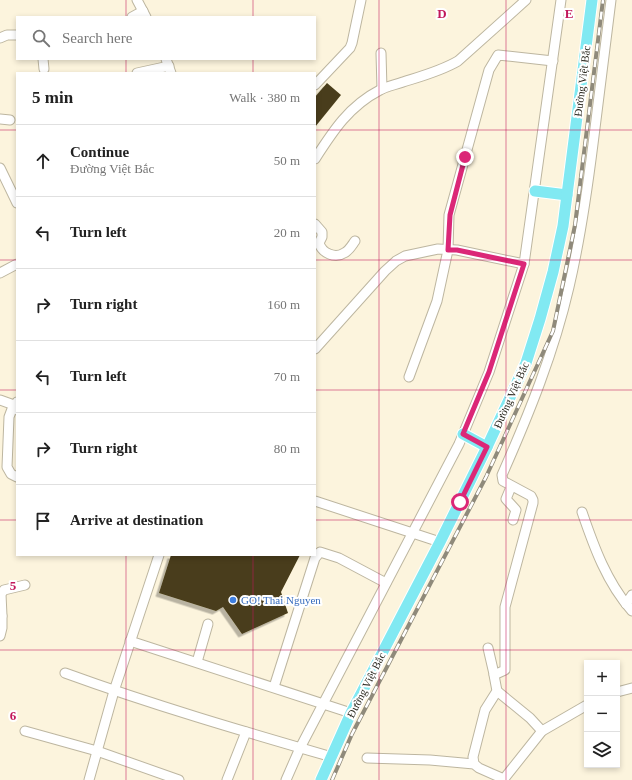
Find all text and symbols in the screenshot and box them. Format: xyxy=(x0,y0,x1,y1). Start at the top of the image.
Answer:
text: D xyxy=(437,6,447,21)
text: E xyxy=(565,6,573,21)
search box xyxy=(16,16,316,60)
icon: search xyxy=(30,27,52,49)
text: Search here xyxy=(62,30,132,46)
street label: Đường Việt Bắc xyxy=(572,45,592,117)
text: 5 min xyxy=(32,88,73,107)
text: Walk · 380 m xyxy=(229,90,300,105)
text: Continue xyxy=(70,144,129,160)
route end xyxy=(456,148,474,166)
icon: ahead xyxy=(32,150,54,172)
text: 50 m xyxy=(274,153,300,168)
text: Đường Việt Bắc xyxy=(70,161,154,176)
icon: left xyxy=(32,222,54,244)
text: Turn left xyxy=(70,224,127,240)
text: 20 m xyxy=(274,225,300,240)
icon: right xyxy=(32,294,54,316)
text: Turn right xyxy=(70,296,137,312)
text: 160 m xyxy=(267,297,300,312)
street label: Đường Việt Bắc xyxy=(491,360,531,430)
icon: left xyxy=(32,366,54,388)
text: Turn left xyxy=(70,368,127,384)
text: 70 m xyxy=(274,369,300,384)
icon: right xyxy=(32,438,54,460)
text: Turn right xyxy=(70,440,137,456)
text: 80 m xyxy=(274,441,300,456)
route start xyxy=(451,493,469,511)
icon: arrive xyxy=(32,510,54,532)
text: Arrive at destination xyxy=(70,512,203,528)
text: 5 xyxy=(10,578,17,593)
place label: GO! Thai Nguyen xyxy=(241,594,321,606)
marker: GO! Thai Nguyen xyxy=(228,595,238,605)
street label: Đường Việt Bắc xyxy=(344,650,388,720)
map controls xyxy=(584,660,620,768)
button: + xyxy=(584,660,620,696)
button: − xyxy=(584,696,620,732)
text: 6 xyxy=(10,708,17,723)
button: layers xyxy=(584,732,620,768)

